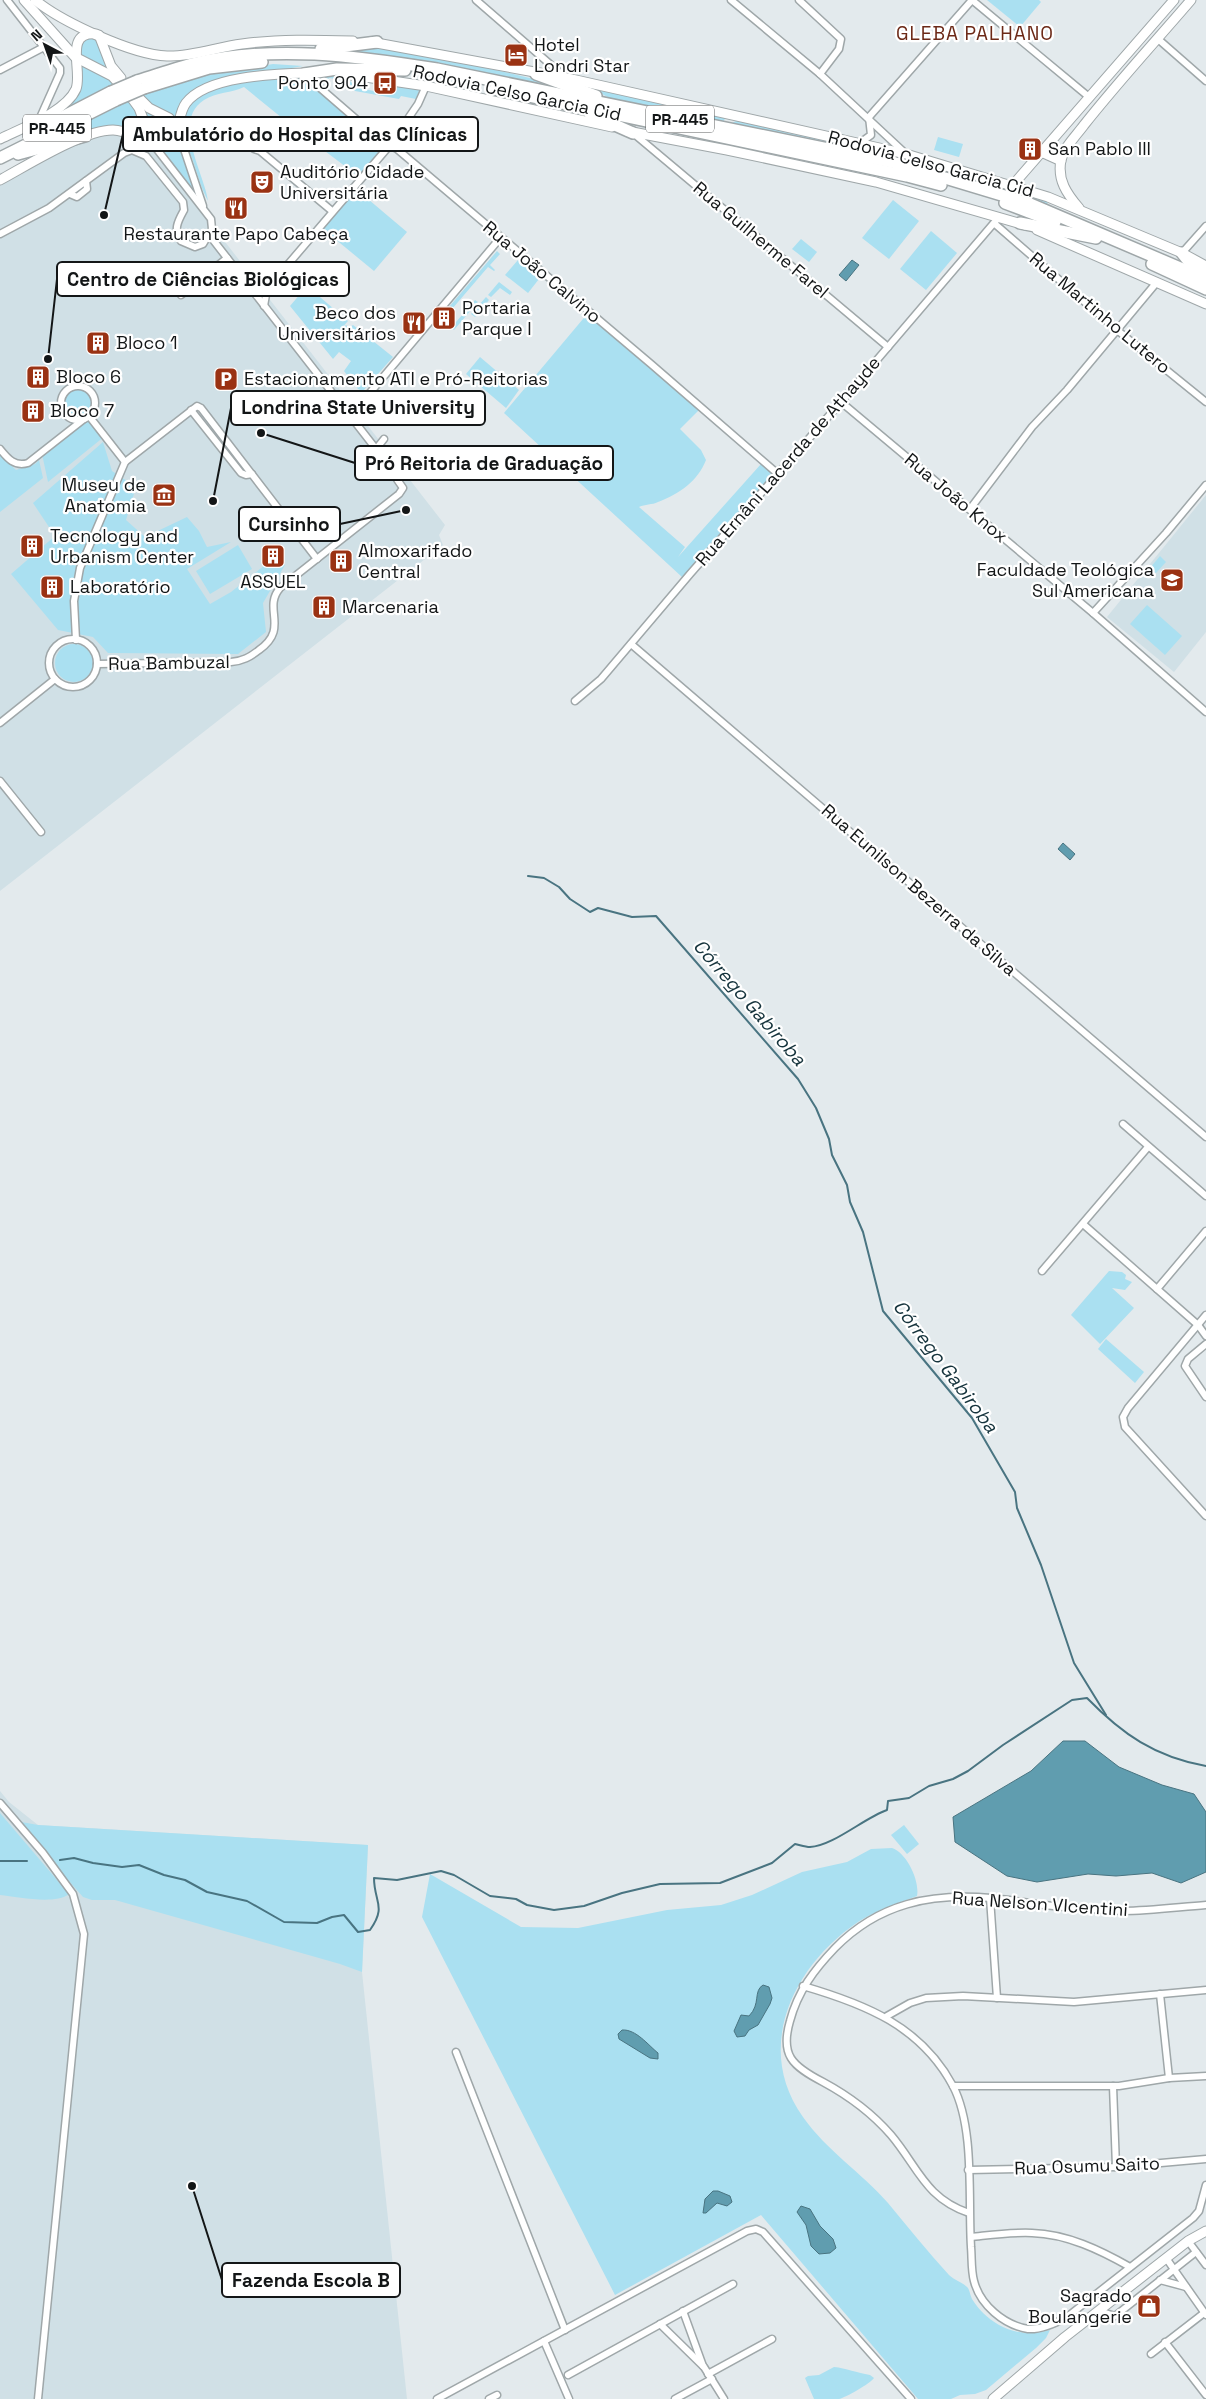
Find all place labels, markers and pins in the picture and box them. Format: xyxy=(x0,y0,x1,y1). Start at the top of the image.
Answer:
place label: Hotel Londri Star xyxy=(534,33,630,77)
hotel icon: Hotel Londri Star xyxy=(503,42,529,68)
bus stop icon: Ponto 904 xyxy=(372,70,398,96)
place label: Ponto 904 xyxy=(278,71,368,94)
callout: Ambulatório do Hospital das Clínicas xyxy=(123,117,478,151)
building icon: San Pablo III xyxy=(1017,136,1043,162)
place label: San Pablo III xyxy=(1048,137,1151,160)
place label: Auditório Cidade Universitária xyxy=(280,160,424,204)
theatre icon: Auditório Cidade Universitária xyxy=(249,169,275,195)
restaurant icon: Restaurante Papo Cabeça xyxy=(223,195,249,221)
place label: Restaurante Papo Cabeça xyxy=(123,222,349,245)
callout: Centro de Ciências Biológicas xyxy=(57,262,349,296)
place label: Portaria Parque I xyxy=(462,296,532,340)
place label: Beco dos Universitários xyxy=(278,301,396,345)
building icon: Portaria Parque I xyxy=(431,305,457,331)
restaurant icon: Beco dos Universitários xyxy=(401,310,427,336)
building icon: Bloco 1 xyxy=(85,330,111,356)
place label: Bloco 1 xyxy=(116,331,177,354)
building icon: Bloco 6 xyxy=(25,364,51,390)
place label: Bloco 6 xyxy=(56,365,121,388)
parking icon: Estacionamento ATI e Pró-Reitorias xyxy=(213,366,239,392)
place label: Estacionamento ATI e Pró-Reitorias xyxy=(244,367,548,390)
callout: Londrina State University xyxy=(231,391,485,425)
building icon: Bloco 7 xyxy=(20,398,46,424)
place label: Bloco 7 xyxy=(50,399,114,422)
callout: Pró Reitoria de Graduação xyxy=(355,446,613,480)
place label: Museu de Anatomia xyxy=(61,473,146,517)
museum icon: Museu de Anatomia xyxy=(151,482,177,508)
callout: Cursinho xyxy=(239,507,340,541)
place label: Tecnology and Urbanism Center xyxy=(50,524,194,568)
building icon: Tecnology and Urbanism Center xyxy=(19,533,45,559)
place label: Almoxarifado Central xyxy=(358,539,472,583)
building icon: ASSUEL xyxy=(260,543,286,569)
building icon: Almoxarifado Central xyxy=(328,548,354,574)
place label: Faculdade Teológica Sul Americana xyxy=(977,558,1154,602)
school or university icon: Faculdade Teológica Sul Americana xyxy=(1159,567,1185,593)
place label: ASSUEL xyxy=(240,570,306,593)
building icon: Laboratório xyxy=(39,574,65,600)
place label: Laboratório xyxy=(70,575,171,598)
building icon: Marcenaria xyxy=(311,594,337,620)
place label: Marcenaria xyxy=(342,595,439,618)
callout: Fazenda Escola B xyxy=(222,2263,400,2297)
place label: Sagrado Boulangerie xyxy=(1028,2284,1132,2328)
shop icon: Sagrado Boulangerie xyxy=(1136,2293,1162,2319)

